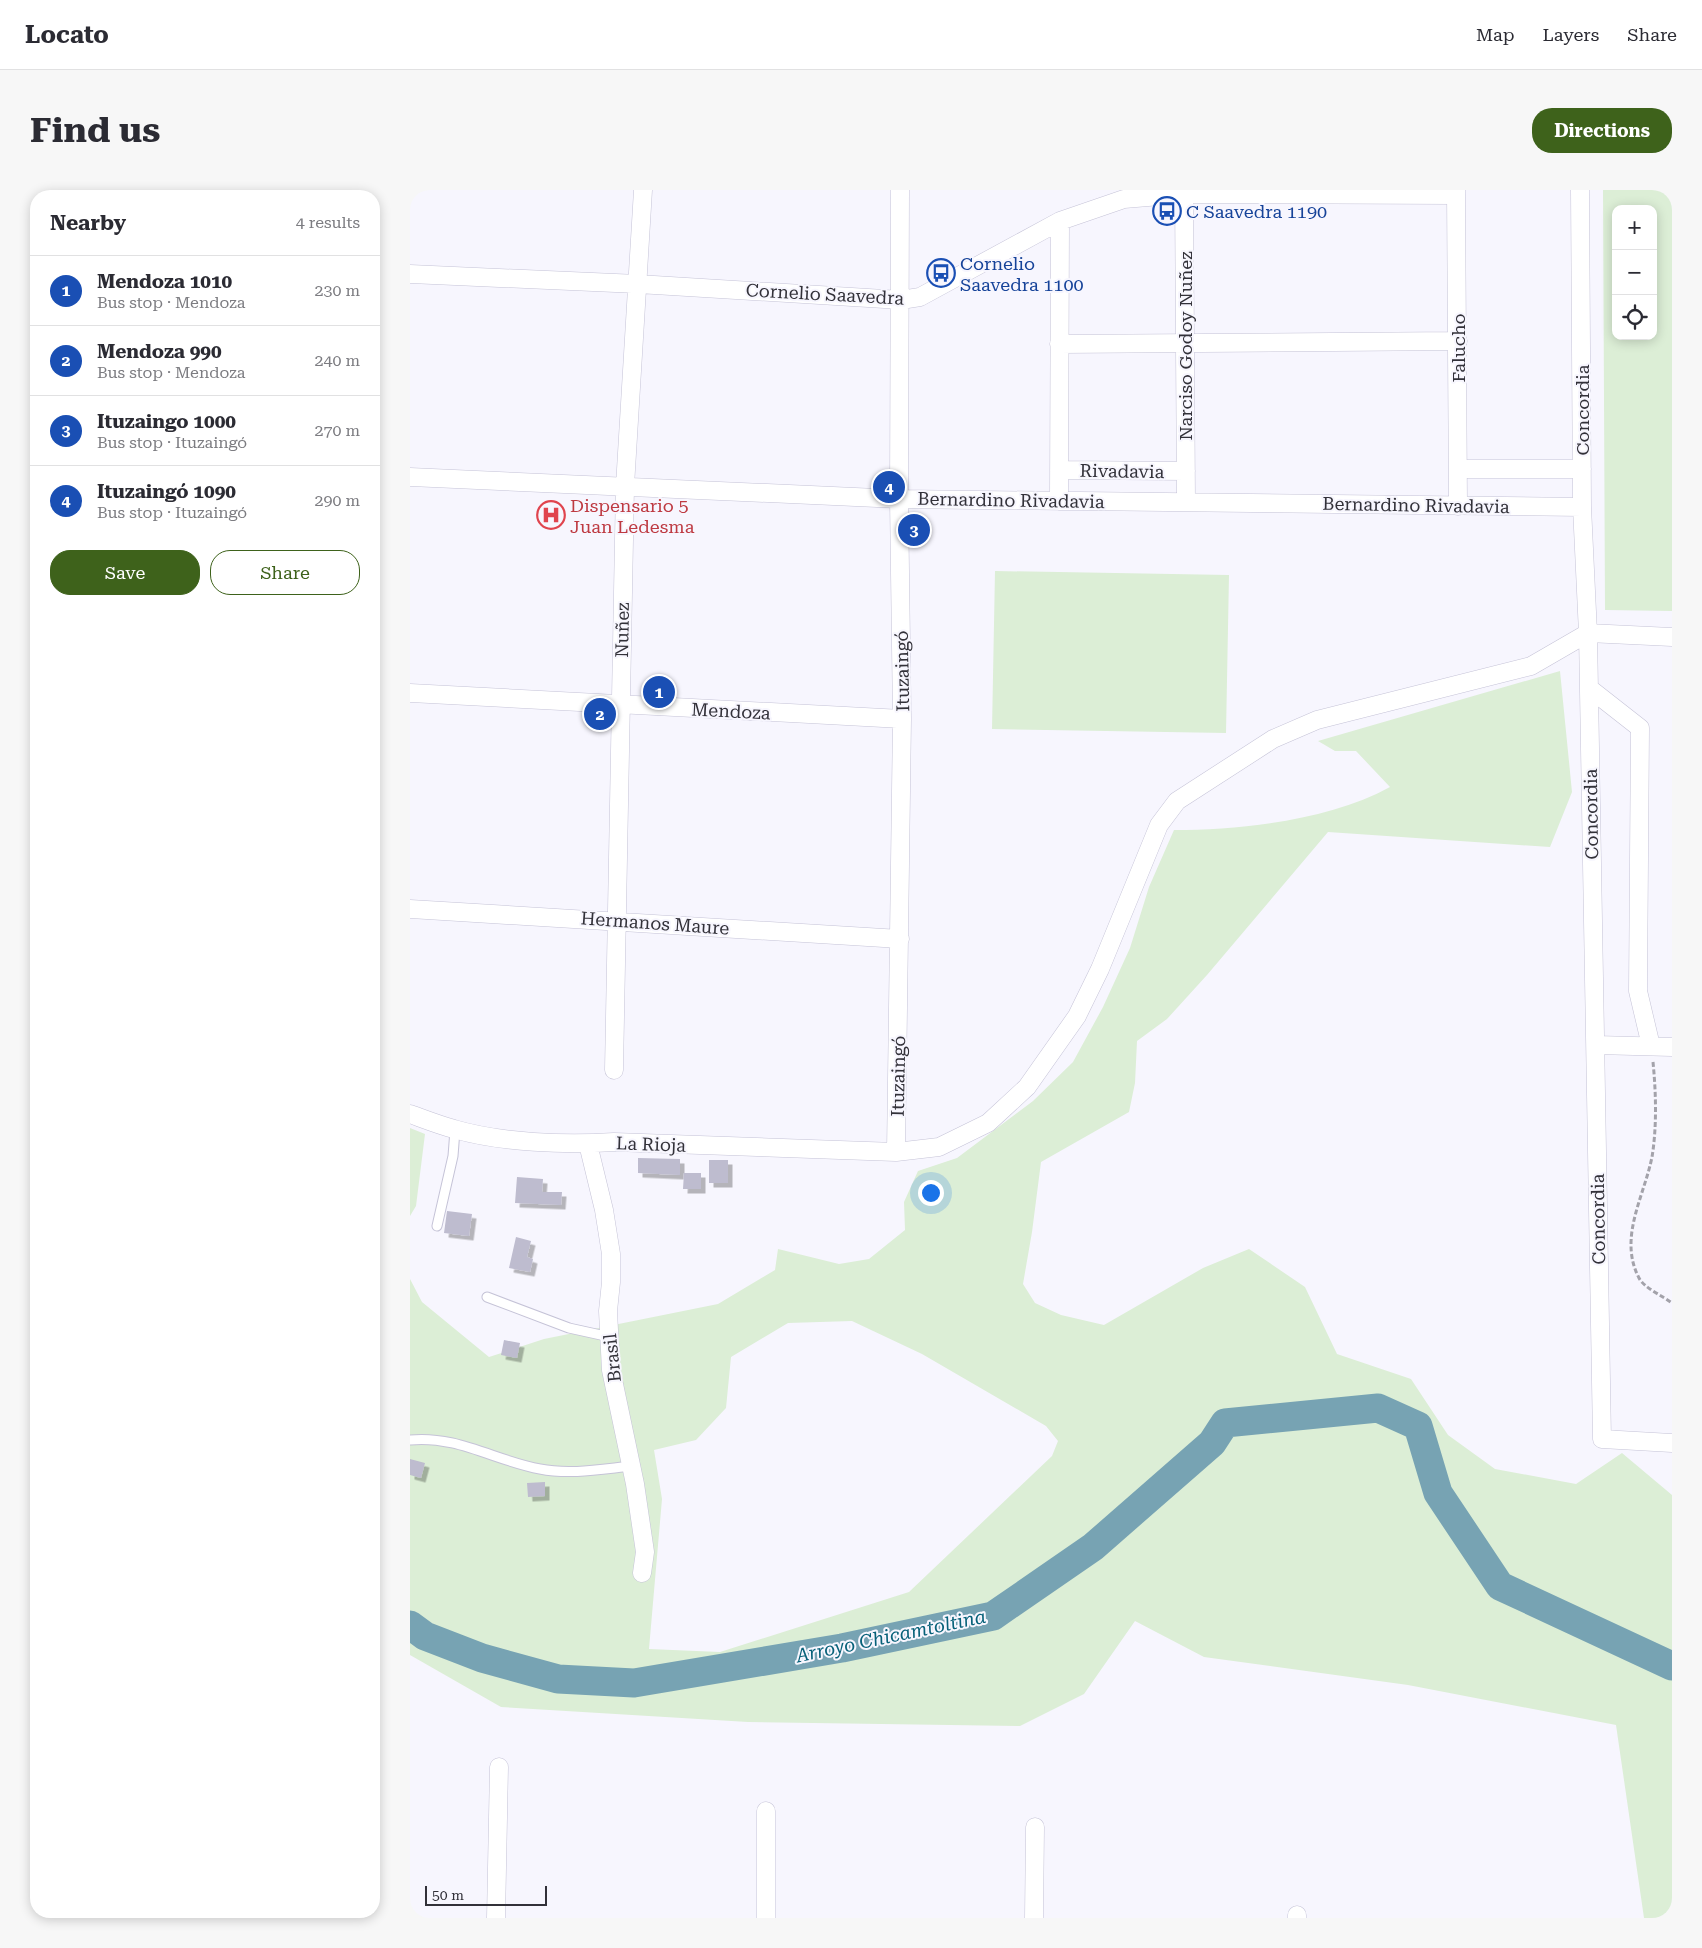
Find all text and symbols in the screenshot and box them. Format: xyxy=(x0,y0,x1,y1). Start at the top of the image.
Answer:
text: Locato xyxy=(25,21,109,49)
text: Map xyxy=(1476,24,1515,45)
text: Layers xyxy=(1543,24,1599,45)
text: Share xyxy=(1627,24,1677,45)
button: Directions xyxy=(1532,108,1672,153)
text: Find us xyxy=(30,110,160,151)
bus stop icon: C Saavedra 1190 xyxy=(1152,196,1182,226)
place label: C Saavedra 1190 xyxy=(1186,201,1327,222)
map controls xyxy=(1612,205,1657,340)
button: + xyxy=(1612,205,1657,250)
text: Nearby xyxy=(50,211,126,235)
text: 4 results xyxy=(296,213,360,232)
button: − xyxy=(1612,250,1657,295)
street label: Narciso Godoy Nuñez xyxy=(1175,251,1196,441)
place label: Cornelio Saavedra 1100 xyxy=(960,253,1084,295)
bus stop icon: Cornelio Saavedra 1100 xyxy=(926,258,956,288)
text: Mendoza 1010 xyxy=(97,270,232,293)
street label: Cornelio Saavedra xyxy=(745,279,905,309)
text: 1 xyxy=(62,281,70,300)
text: 230 m xyxy=(314,281,360,300)
text: Bus stop · Mendoza xyxy=(97,293,245,312)
button: locate xyxy=(1612,295,1657,340)
street label: Falucho xyxy=(1448,313,1469,383)
text: Mendoza 990 xyxy=(97,340,222,363)
text: 2 xyxy=(62,351,70,370)
text: 240 m xyxy=(314,351,360,370)
text: Bus stop · Mendoza xyxy=(97,363,245,382)
street label: Concordia xyxy=(1572,364,1593,456)
text: Ituzaingo 1000 xyxy=(97,410,236,433)
text: 3 xyxy=(62,421,70,440)
text: 270 m xyxy=(314,421,360,440)
text: Bus stop · Ituzaingó xyxy=(97,433,247,452)
street label: Rivadavia xyxy=(1079,460,1165,482)
pin: 4 xyxy=(873,468,905,506)
text: Ituzaingó 1090 xyxy=(97,480,236,503)
street label: Bernardino Rivadavia xyxy=(917,488,1105,512)
text: 4 xyxy=(62,491,70,510)
text: 290 m xyxy=(314,491,360,510)
street label: Bernardino Rivadavia xyxy=(1322,493,1510,517)
place label: Dispensario 5 Juan Ledesma xyxy=(570,495,695,537)
hospital icon: Dispensario 5 Juan Ledesma xyxy=(536,500,566,530)
text: Bus stop · Ituzaingó xyxy=(97,503,247,522)
pin: 3 xyxy=(898,511,930,549)
button: Save xyxy=(50,550,200,595)
button: Share xyxy=(210,550,360,595)
street label: Nuñez xyxy=(611,602,633,658)
street label: Ituzaingó xyxy=(891,630,913,712)
pin: 1 xyxy=(643,673,675,711)
pin: 2 xyxy=(584,695,616,733)
street label: Mendoza xyxy=(691,698,771,724)
street label: Concordia xyxy=(1580,768,1602,860)
street label: Hermanos Maure xyxy=(580,907,730,939)
street label: Ituzaingó xyxy=(887,1035,909,1117)
street label: La Rioja xyxy=(616,1132,687,1156)
street label: Concordia xyxy=(1587,1173,1609,1265)
your location xyxy=(918,1180,944,1206)
street label: Brasil xyxy=(599,1332,625,1383)
water label: Arroyo Chicamtoltina xyxy=(793,1605,988,1668)
scale bar xyxy=(425,1883,548,1906)
text: 50 m xyxy=(432,1887,464,1903)

